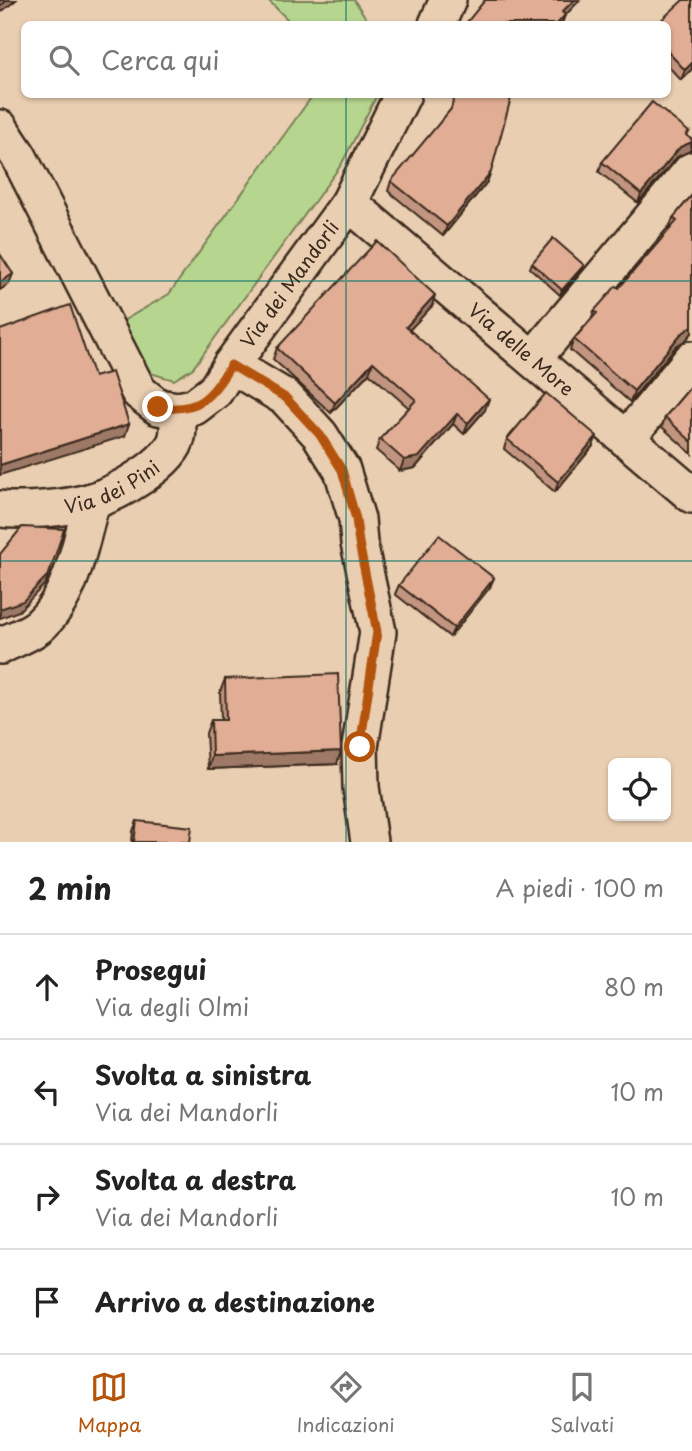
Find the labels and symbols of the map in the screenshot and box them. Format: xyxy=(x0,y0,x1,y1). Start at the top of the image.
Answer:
street label: Via dei Mandorli xyxy=(233,214,345,353)
street label: Via delle More xyxy=(463,296,581,402)
route end xyxy=(142,391,173,422)
street label: Via dei Pini xyxy=(62,453,165,520)
route start xyxy=(344,731,375,762)

